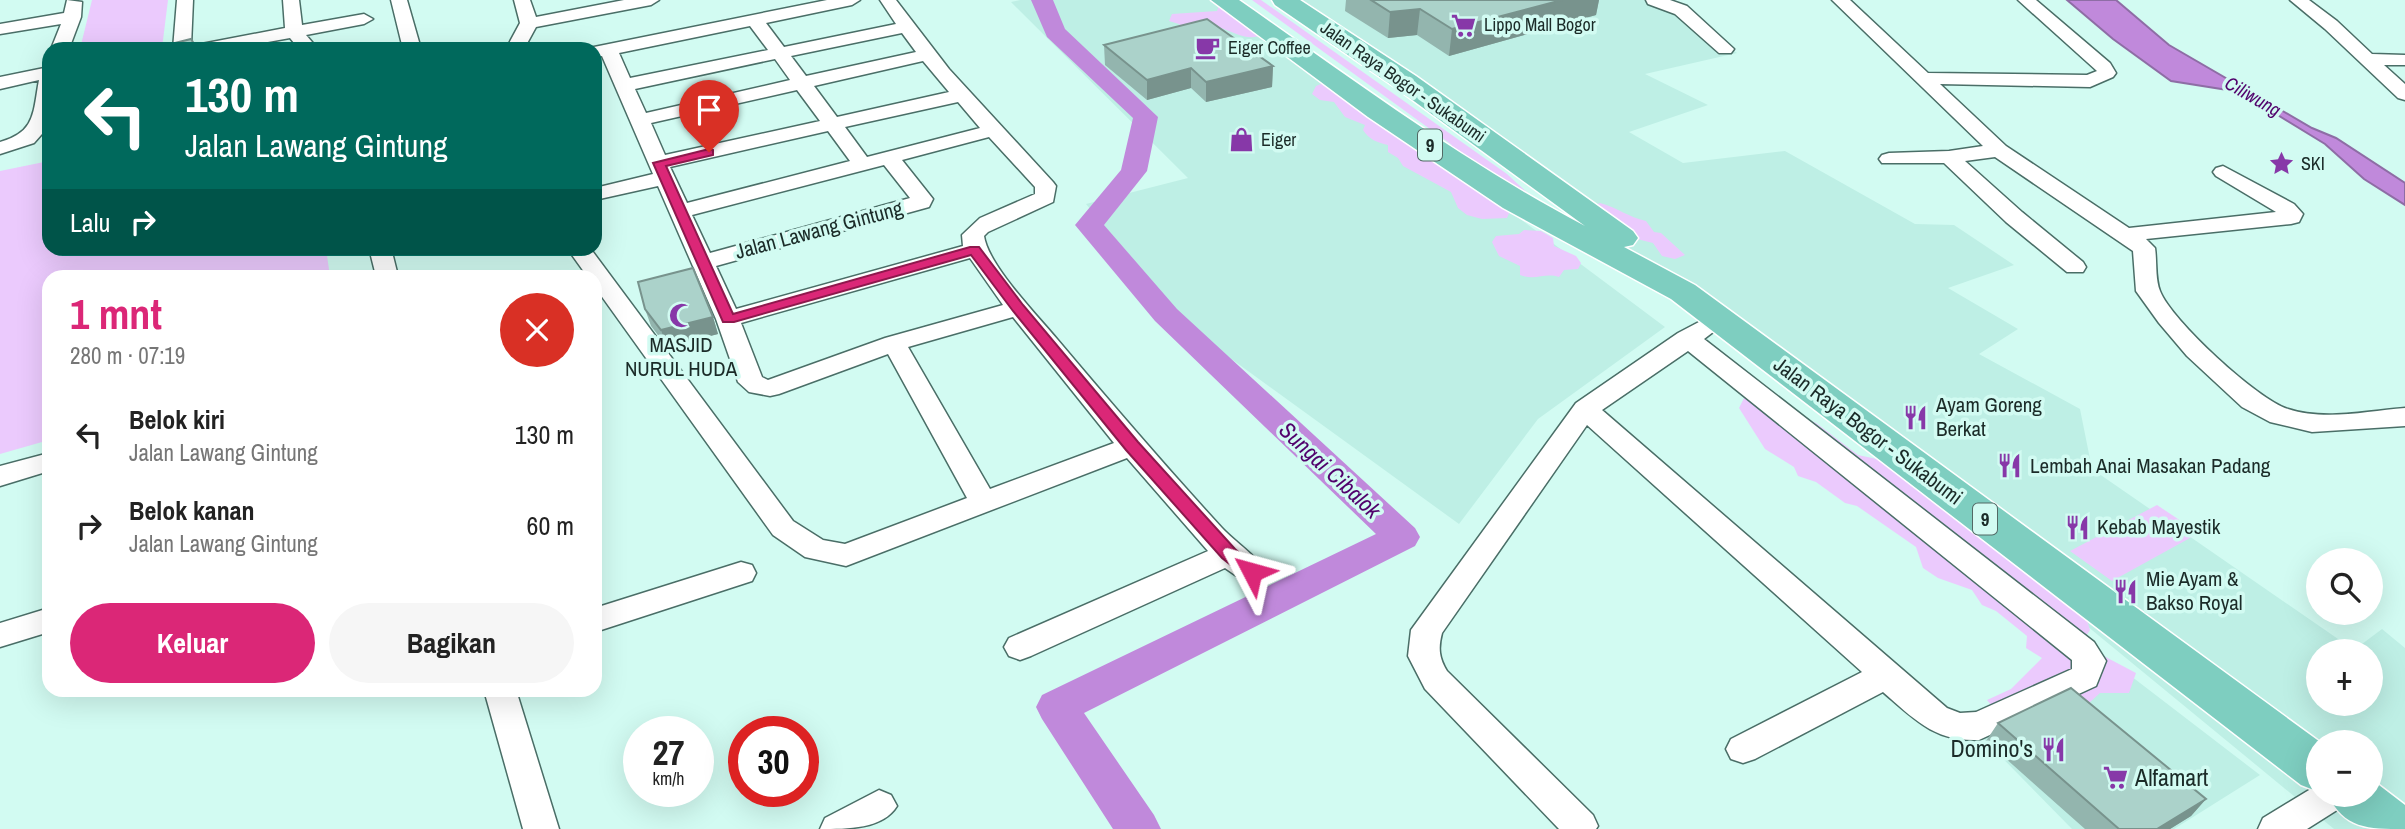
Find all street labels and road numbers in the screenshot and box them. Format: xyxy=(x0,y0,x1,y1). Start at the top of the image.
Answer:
street label: Jalan Raya Bogor - Sukabumi xyxy=(1315,15,1491,148)
road number: 9 xyxy=(1418,130,1442,160)
street label: Jalan Lawang Gintung xyxy=(732,193,906,266)
street label: Jalan Raya Bogor - Sukabumi xyxy=(1768,350,1969,511)
road number: 9 xyxy=(1973,504,1997,534)

